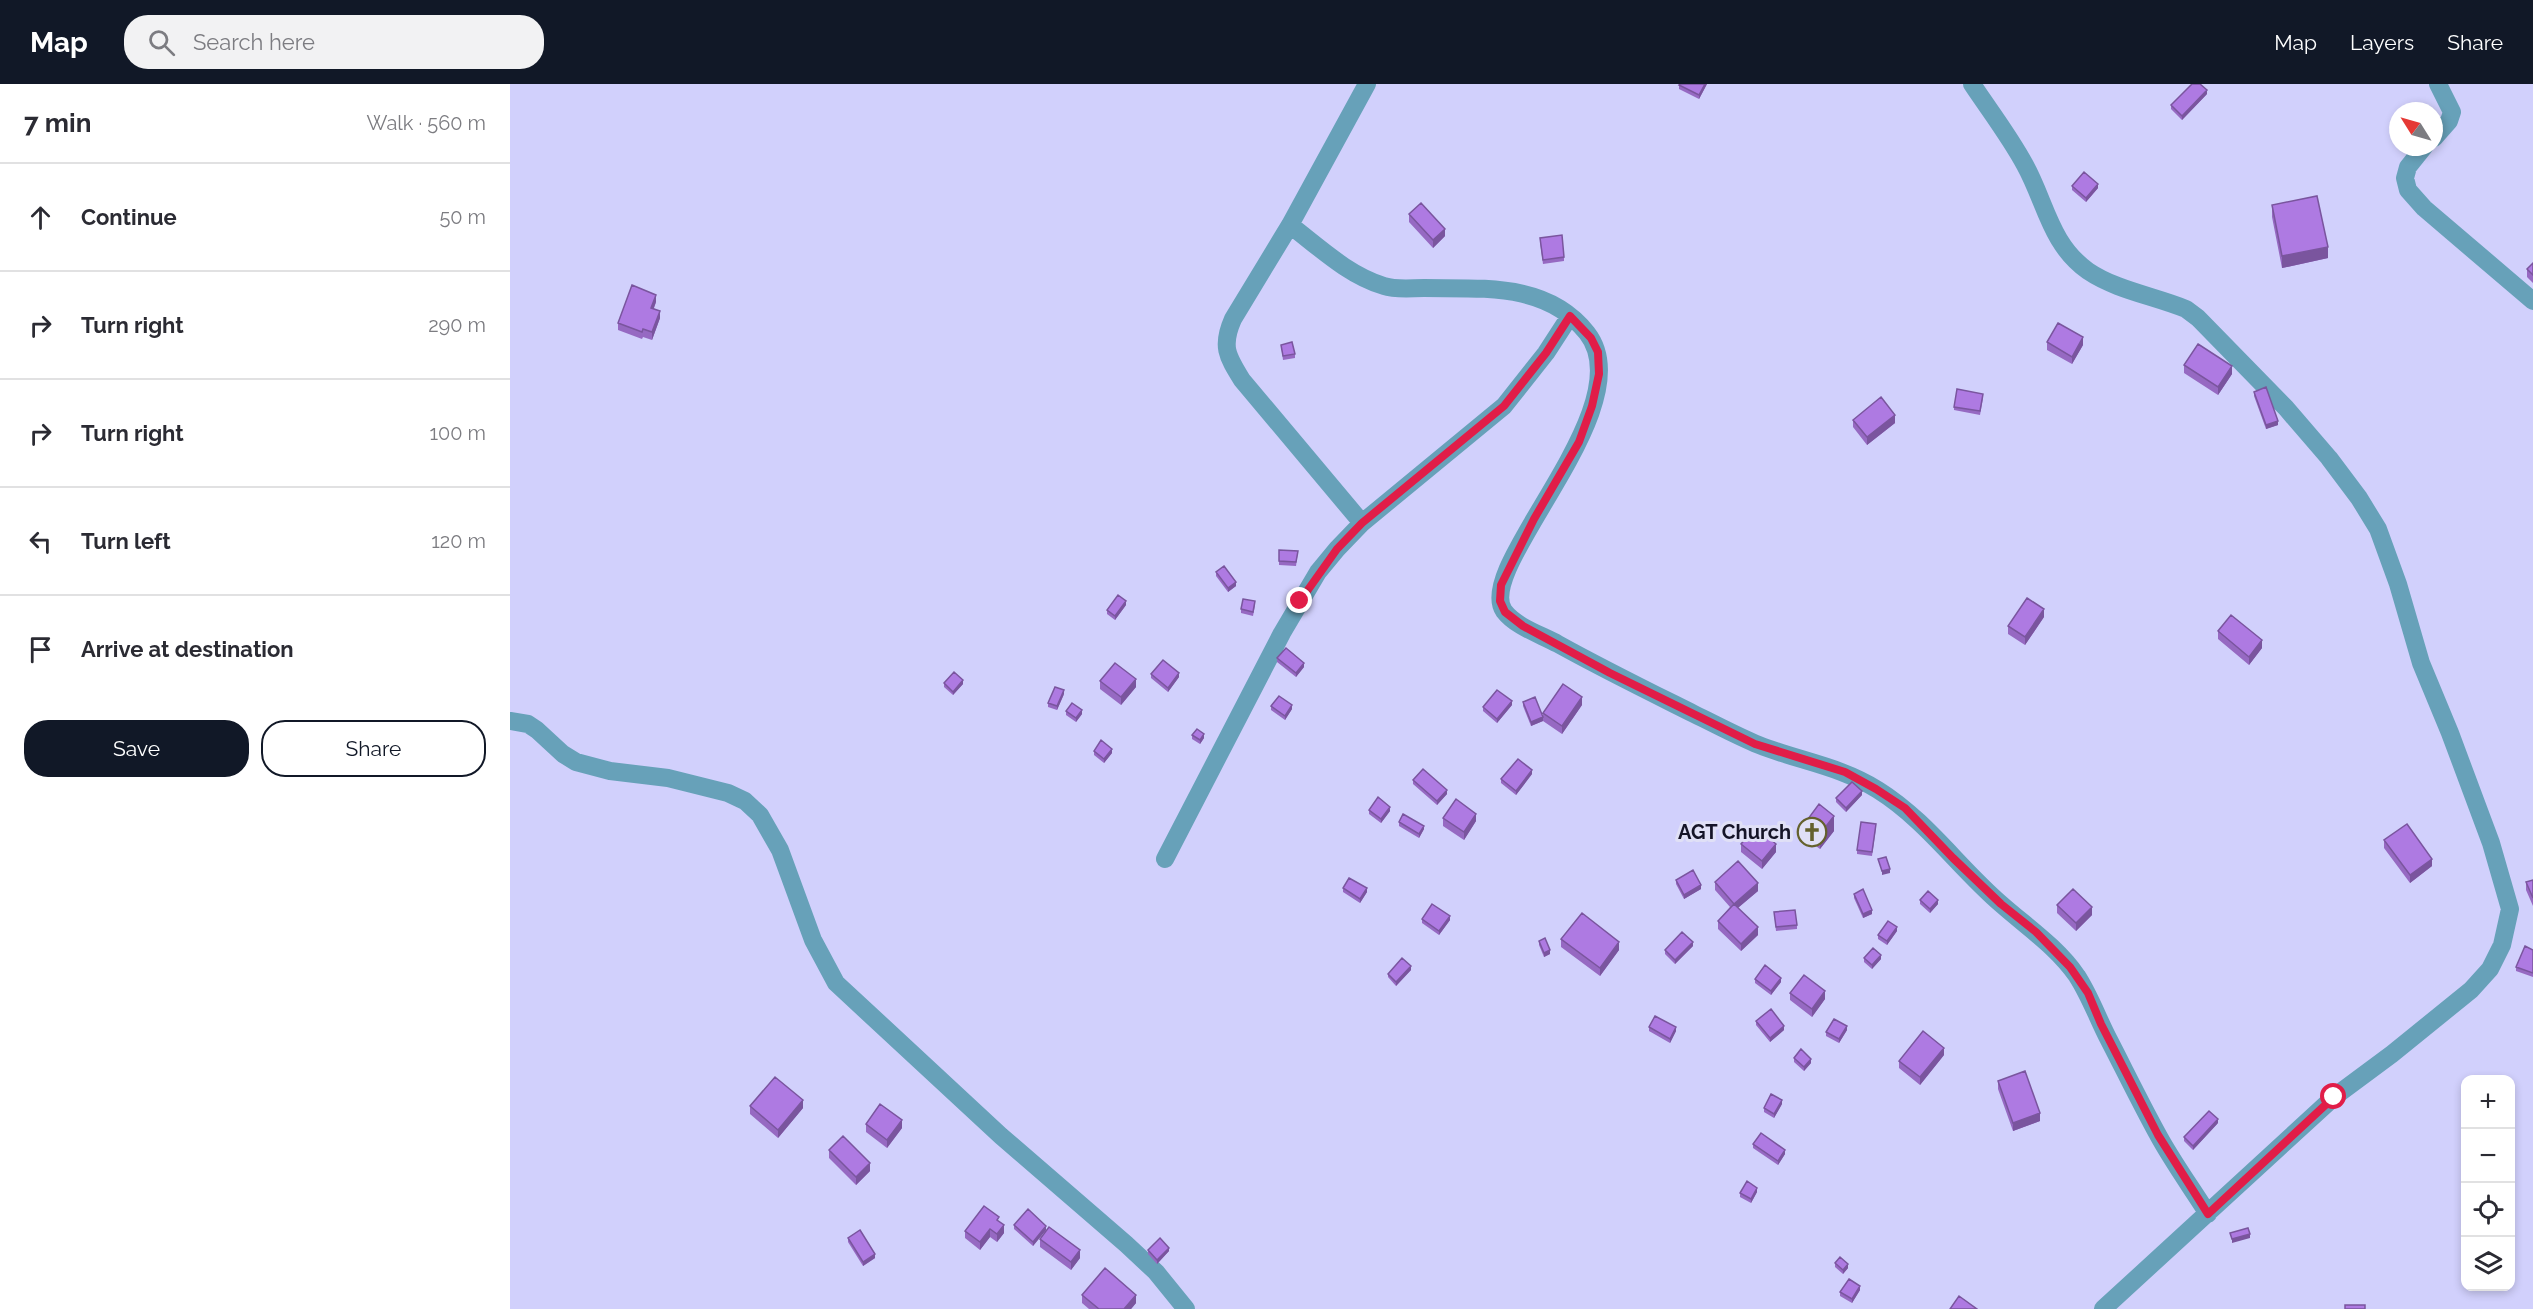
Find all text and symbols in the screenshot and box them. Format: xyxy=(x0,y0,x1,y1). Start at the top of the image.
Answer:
search box xyxy=(124,15,544,69)
text: Map xyxy=(30,26,88,59)
icon: search xyxy=(145,26,178,59)
text: Search here xyxy=(193,29,315,55)
text: Map xyxy=(2274,30,2317,55)
text: Layers xyxy=(2350,30,2414,55)
text: Share xyxy=(2447,30,2503,55)
north arrow xyxy=(2389,102,2443,156)
text: 7 min xyxy=(24,108,91,138)
text: Walk · 560 m xyxy=(367,111,486,135)
icon: ahead xyxy=(24,201,57,234)
text: Continue xyxy=(81,204,177,230)
text: 50 m xyxy=(439,205,486,229)
icon: right xyxy=(24,309,57,342)
text: Turn right xyxy=(81,312,184,338)
text: 290 m xyxy=(428,313,486,337)
icon: right xyxy=(24,417,57,450)
text: Turn right xyxy=(81,420,184,446)
text: 100 m xyxy=(429,421,486,445)
icon: left xyxy=(24,525,57,558)
text: Turn left xyxy=(81,528,171,554)
text: 120 m xyxy=(431,529,486,553)
route end xyxy=(1286,587,1312,613)
icon: arrive xyxy=(24,633,57,666)
text: Arrive at destination xyxy=(81,636,294,662)
button: Save xyxy=(24,720,249,777)
button: Share xyxy=(261,720,486,777)
church icon: AGT Church xyxy=(1796,816,1828,848)
place label: AGT Church xyxy=(1678,820,1791,844)
map controls xyxy=(2461,1075,2515,1291)
button: + xyxy=(2461,1075,2515,1129)
route start xyxy=(2320,1083,2346,1109)
button: − xyxy=(2461,1129,2515,1183)
button: locate xyxy=(2461,1183,2515,1237)
button: layers xyxy=(2461,1237,2515,1291)

